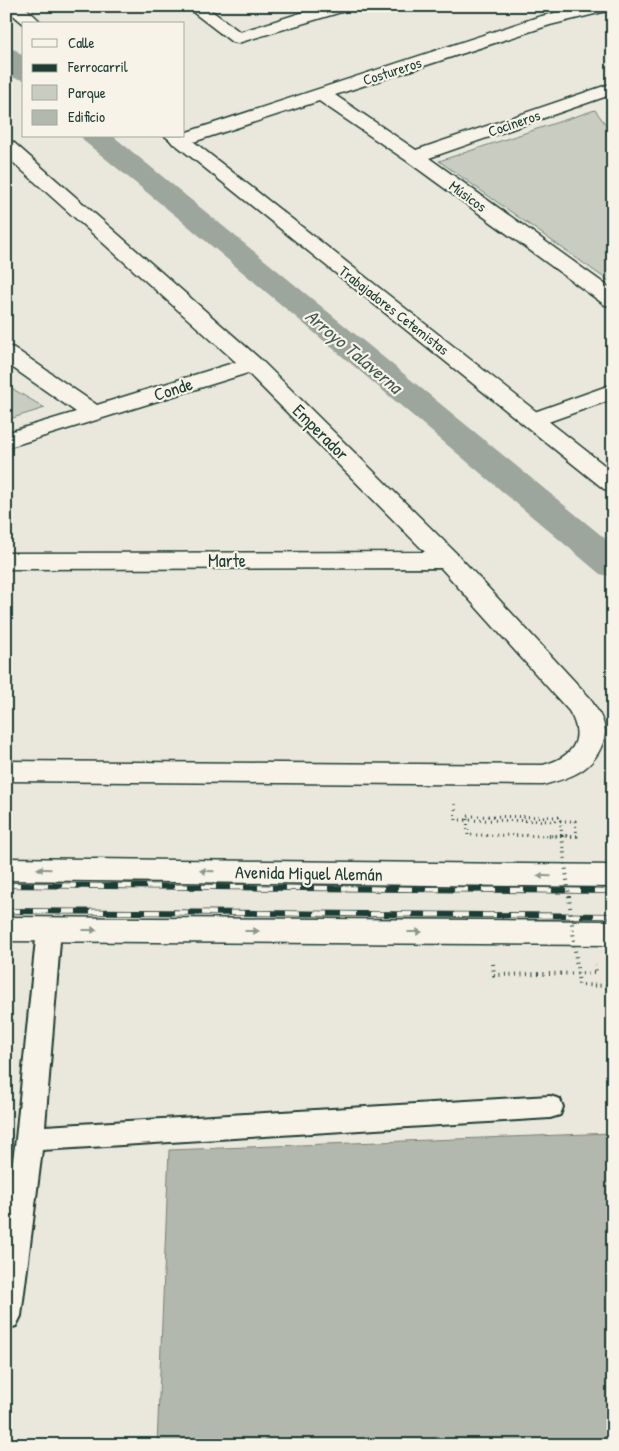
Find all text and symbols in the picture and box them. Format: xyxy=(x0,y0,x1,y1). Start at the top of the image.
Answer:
legend xyxy=(22,22,185,138)
text: Calle xyxy=(68,32,95,53)
street label: Costureros xyxy=(360,52,424,90)
text: Ferrocarril xyxy=(67,56,128,77)
text: Parque xyxy=(68,82,106,103)
street label: Cocineros xyxy=(485,104,543,142)
text: Edificio xyxy=(68,106,105,127)
street label: Músicos xyxy=(445,175,491,217)
street label: Trabajadores Cetemistas xyxy=(335,260,454,360)
water label: Arroyo Talaverna xyxy=(300,303,410,401)
street label: Conde xyxy=(150,371,196,407)
street label: Emperador xyxy=(287,398,355,466)
street label: Marte xyxy=(208,548,246,573)
street label: Avenida Miguel Alemán xyxy=(235,859,383,887)
one-way arrow xyxy=(36,865,52,873)
one-way arrow xyxy=(199,867,215,875)
one-way arrow xyxy=(536,872,552,880)
one-way arrow xyxy=(82,926,98,934)
one-way arrow xyxy=(245,927,261,935)
one-way arrow xyxy=(407,928,423,936)

